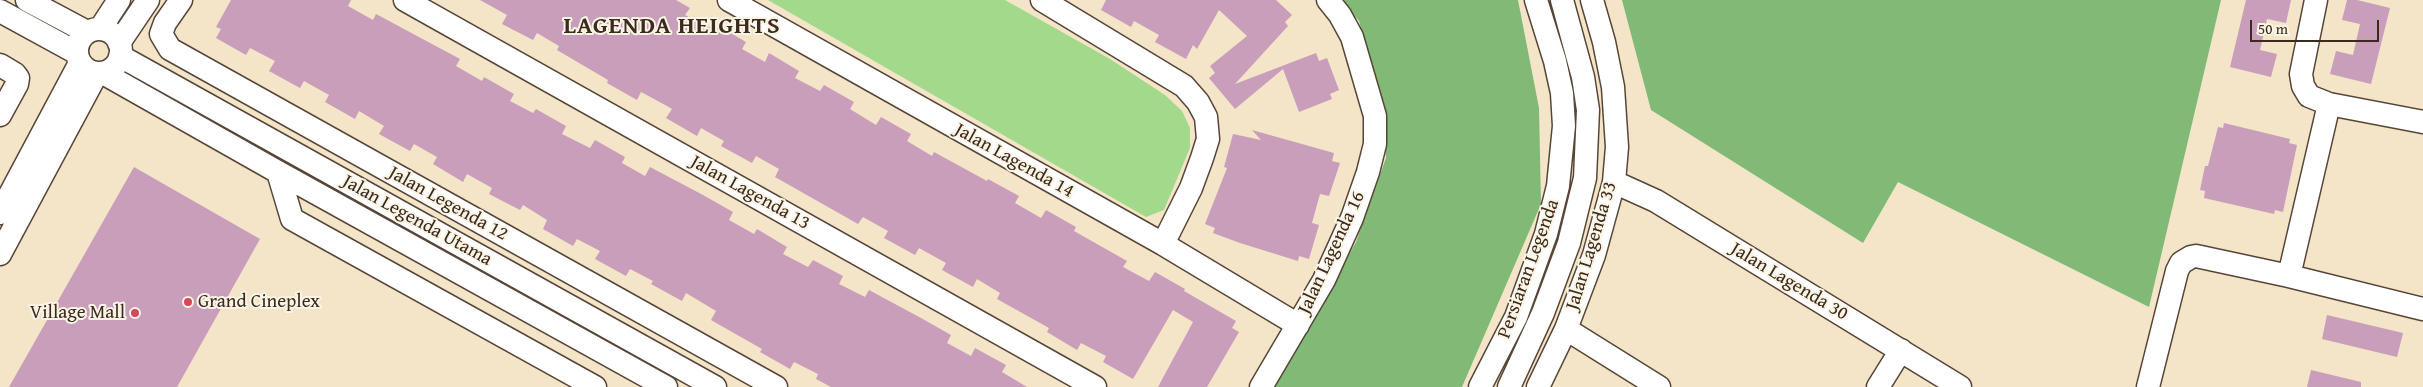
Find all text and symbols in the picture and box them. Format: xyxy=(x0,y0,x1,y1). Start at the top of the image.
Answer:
scale bar xyxy=(2253,10,2382,42)
district label: LAGENDA HEIGHTS xyxy=(562,13,782,41)
text: 50 m xyxy=(2258,18,2288,39)
street label: Jalan Lagenda 14 xyxy=(950,119,1078,203)
street label: Jalan Lagenda 13 xyxy=(686,151,814,235)
street label: Jalan Legenda 12 xyxy=(384,162,512,246)
street label: Jalan Legenda Utama xyxy=(338,170,496,272)
street label: Jalan Lagenda 33 xyxy=(1562,179,1622,313)
street label: Jalan Lagenda 16 xyxy=(1294,188,1370,318)
street label: Persiaran Legenda xyxy=(1493,196,1565,342)
street label: Jalan Lagenda 30 xyxy=(1726,238,1852,326)
place label: Grand Cineplex xyxy=(198,291,320,313)
marker: Grand Cineplex xyxy=(182,296,194,308)
place label: Village Mall xyxy=(30,302,125,324)
marker: Village Mall xyxy=(129,307,141,319)

